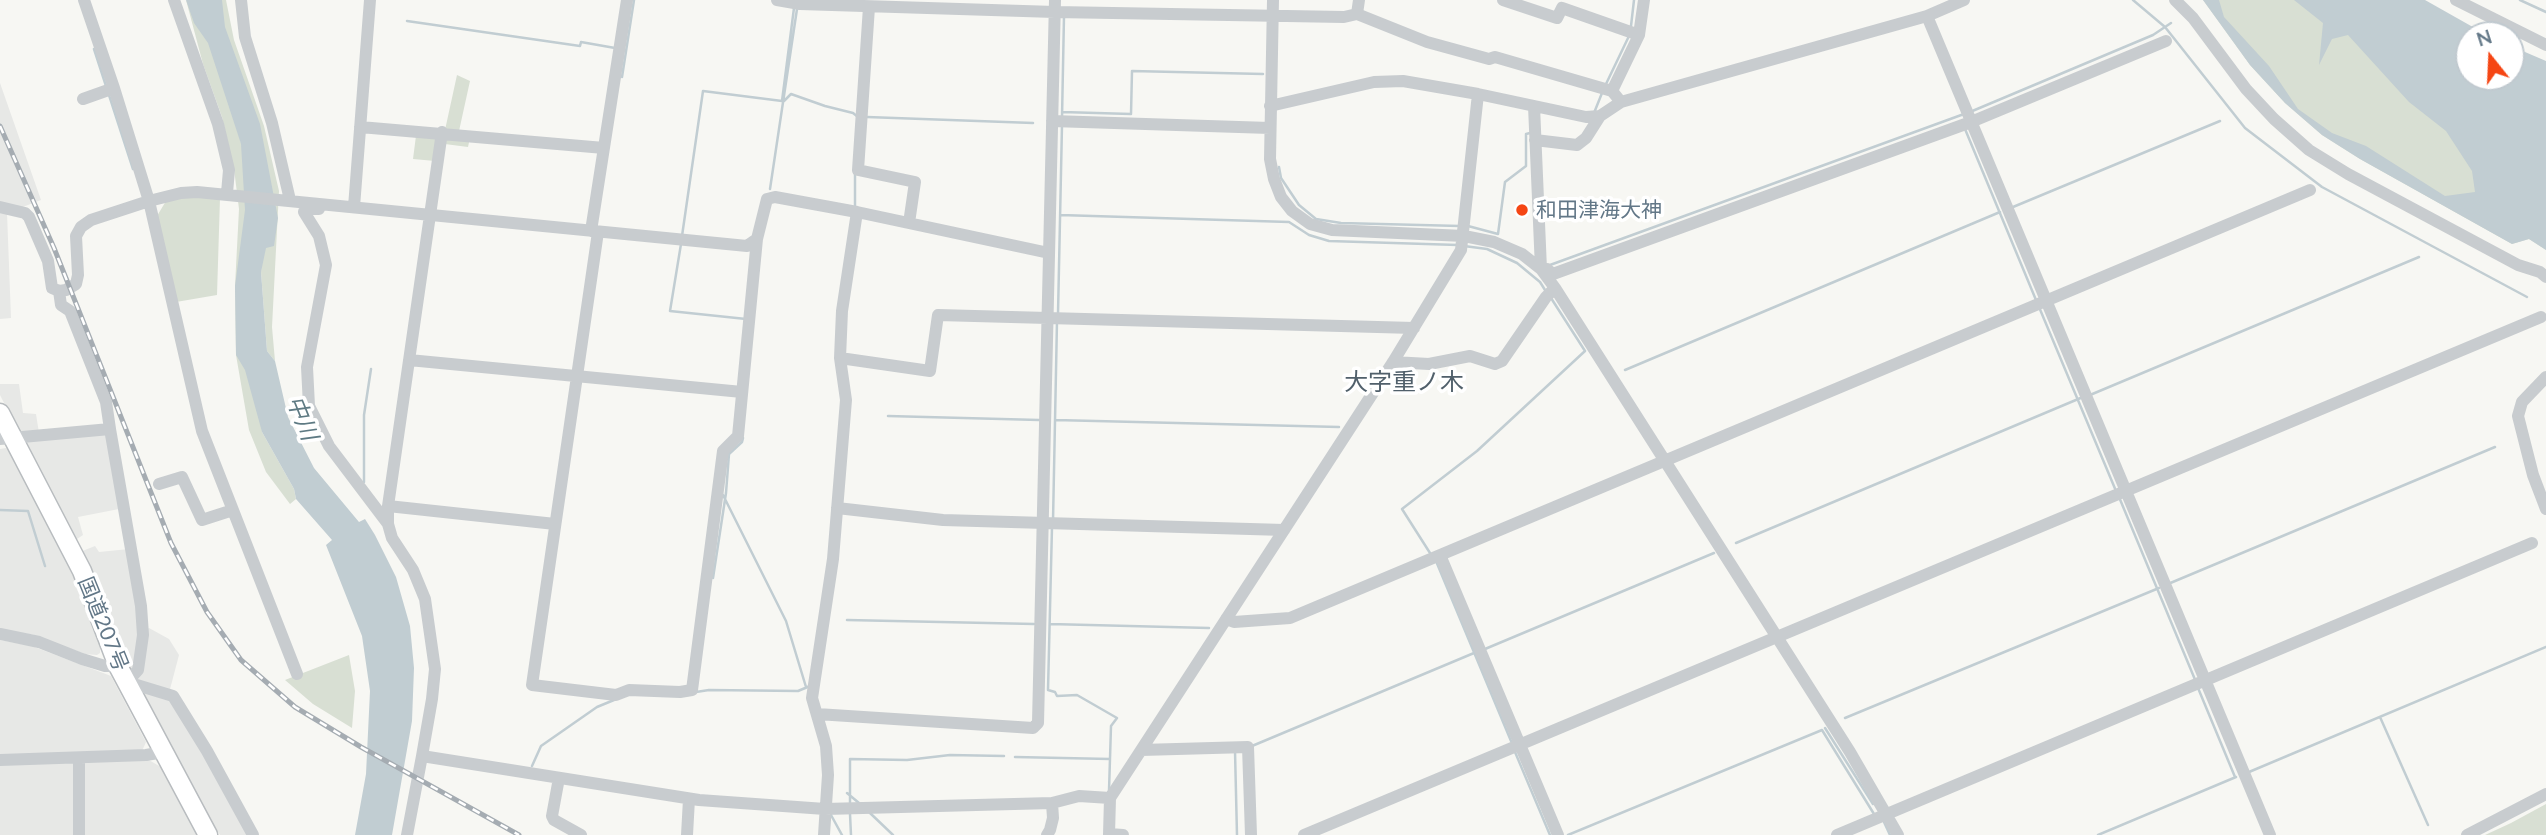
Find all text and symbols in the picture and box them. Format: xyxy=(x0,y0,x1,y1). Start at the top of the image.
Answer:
north arrow xyxy=(2455,21,2525,91)
text: N xyxy=(2473,24,2494,51)
place label: 和田津海大神 xyxy=(1536,197,1662,223)
marker: 和田津海大神 xyxy=(1514,202,1530,218)
district label: 大字重ノ木 xyxy=(1344,368,1464,396)
water label: 中川 xyxy=(281,392,323,444)
street label: 国道207号 xyxy=(73,573,133,675)

